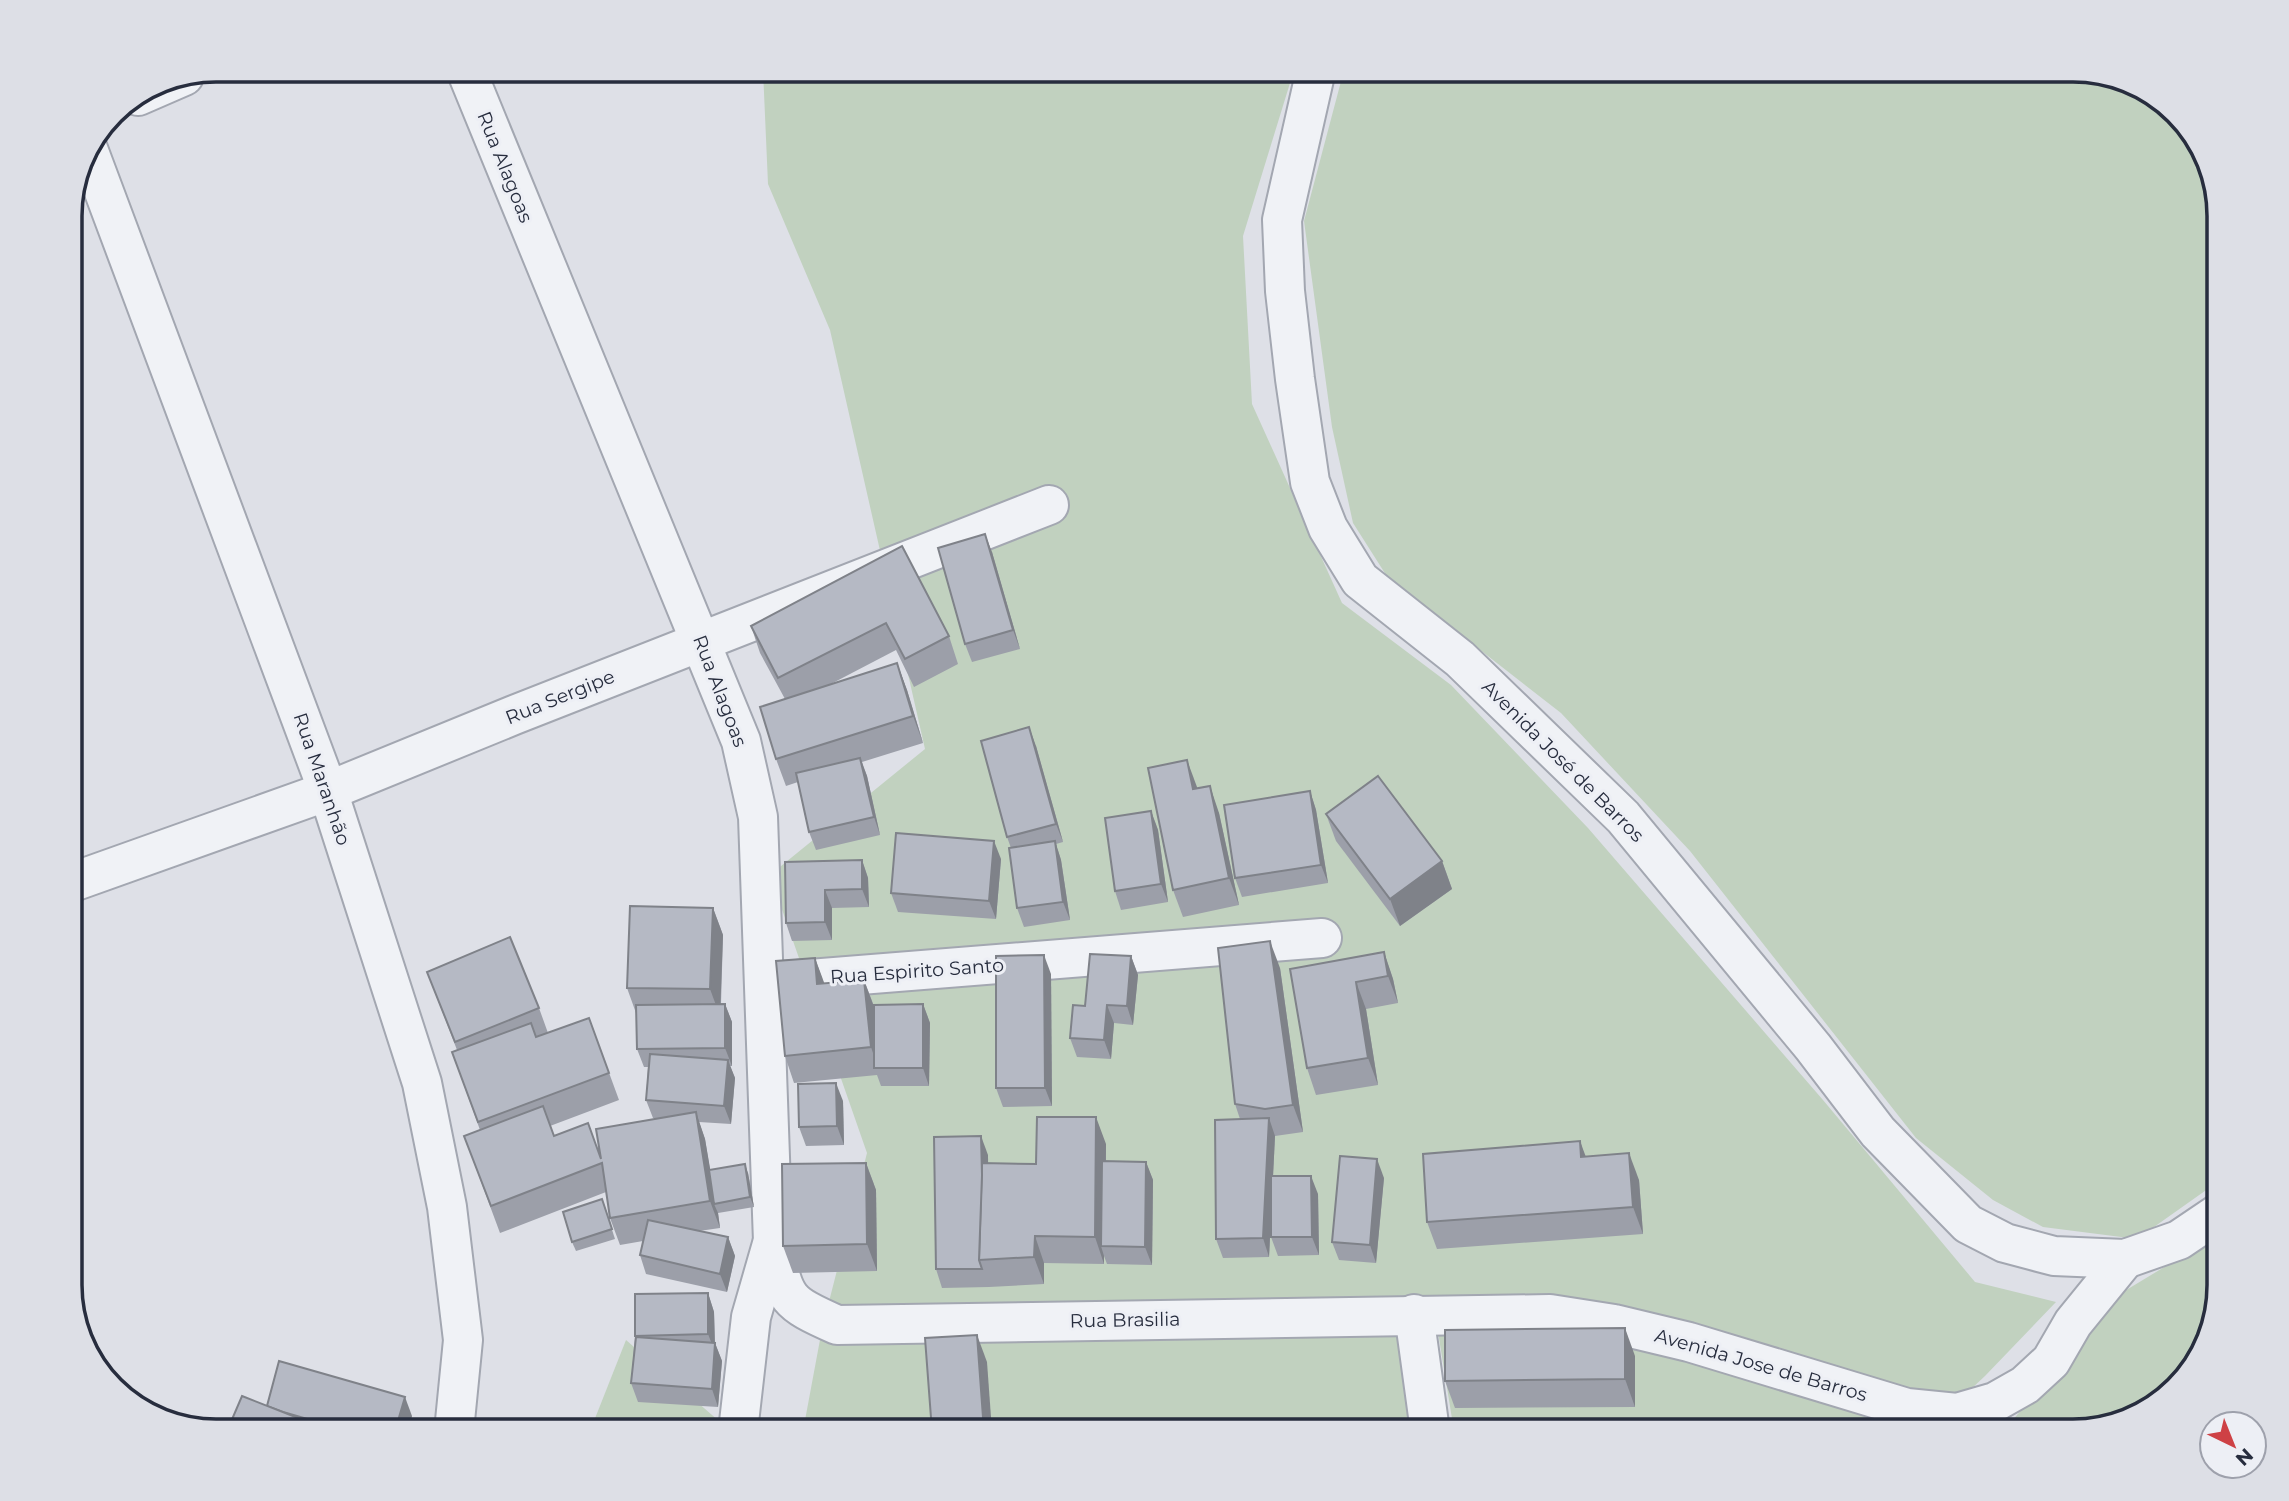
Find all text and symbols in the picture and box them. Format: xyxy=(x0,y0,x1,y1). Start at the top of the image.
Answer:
street label: Rua Alagoas xyxy=(472,108,538,226)
street label: Rua Alagoas xyxy=(688,632,752,750)
street label: Rua Sergipe xyxy=(502,665,618,729)
street label: Avenida José de Barros xyxy=(1477,675,1649,847)
street label: Rua Maranhão xyxy=(289,710,356,848)
street label: Rua Espirito Santo xyxy=(829,953,1005,989)
street label: Rua Brasilia xyxy=(1069,1308,1181,1332)
street label: Avenida Jose de Barros xyxy=(1652,1324,1870,1406)
north arrow xyxy=(2198,1410,2268,1480)
text: N xyxy=(2231,1443,2258,1471)

